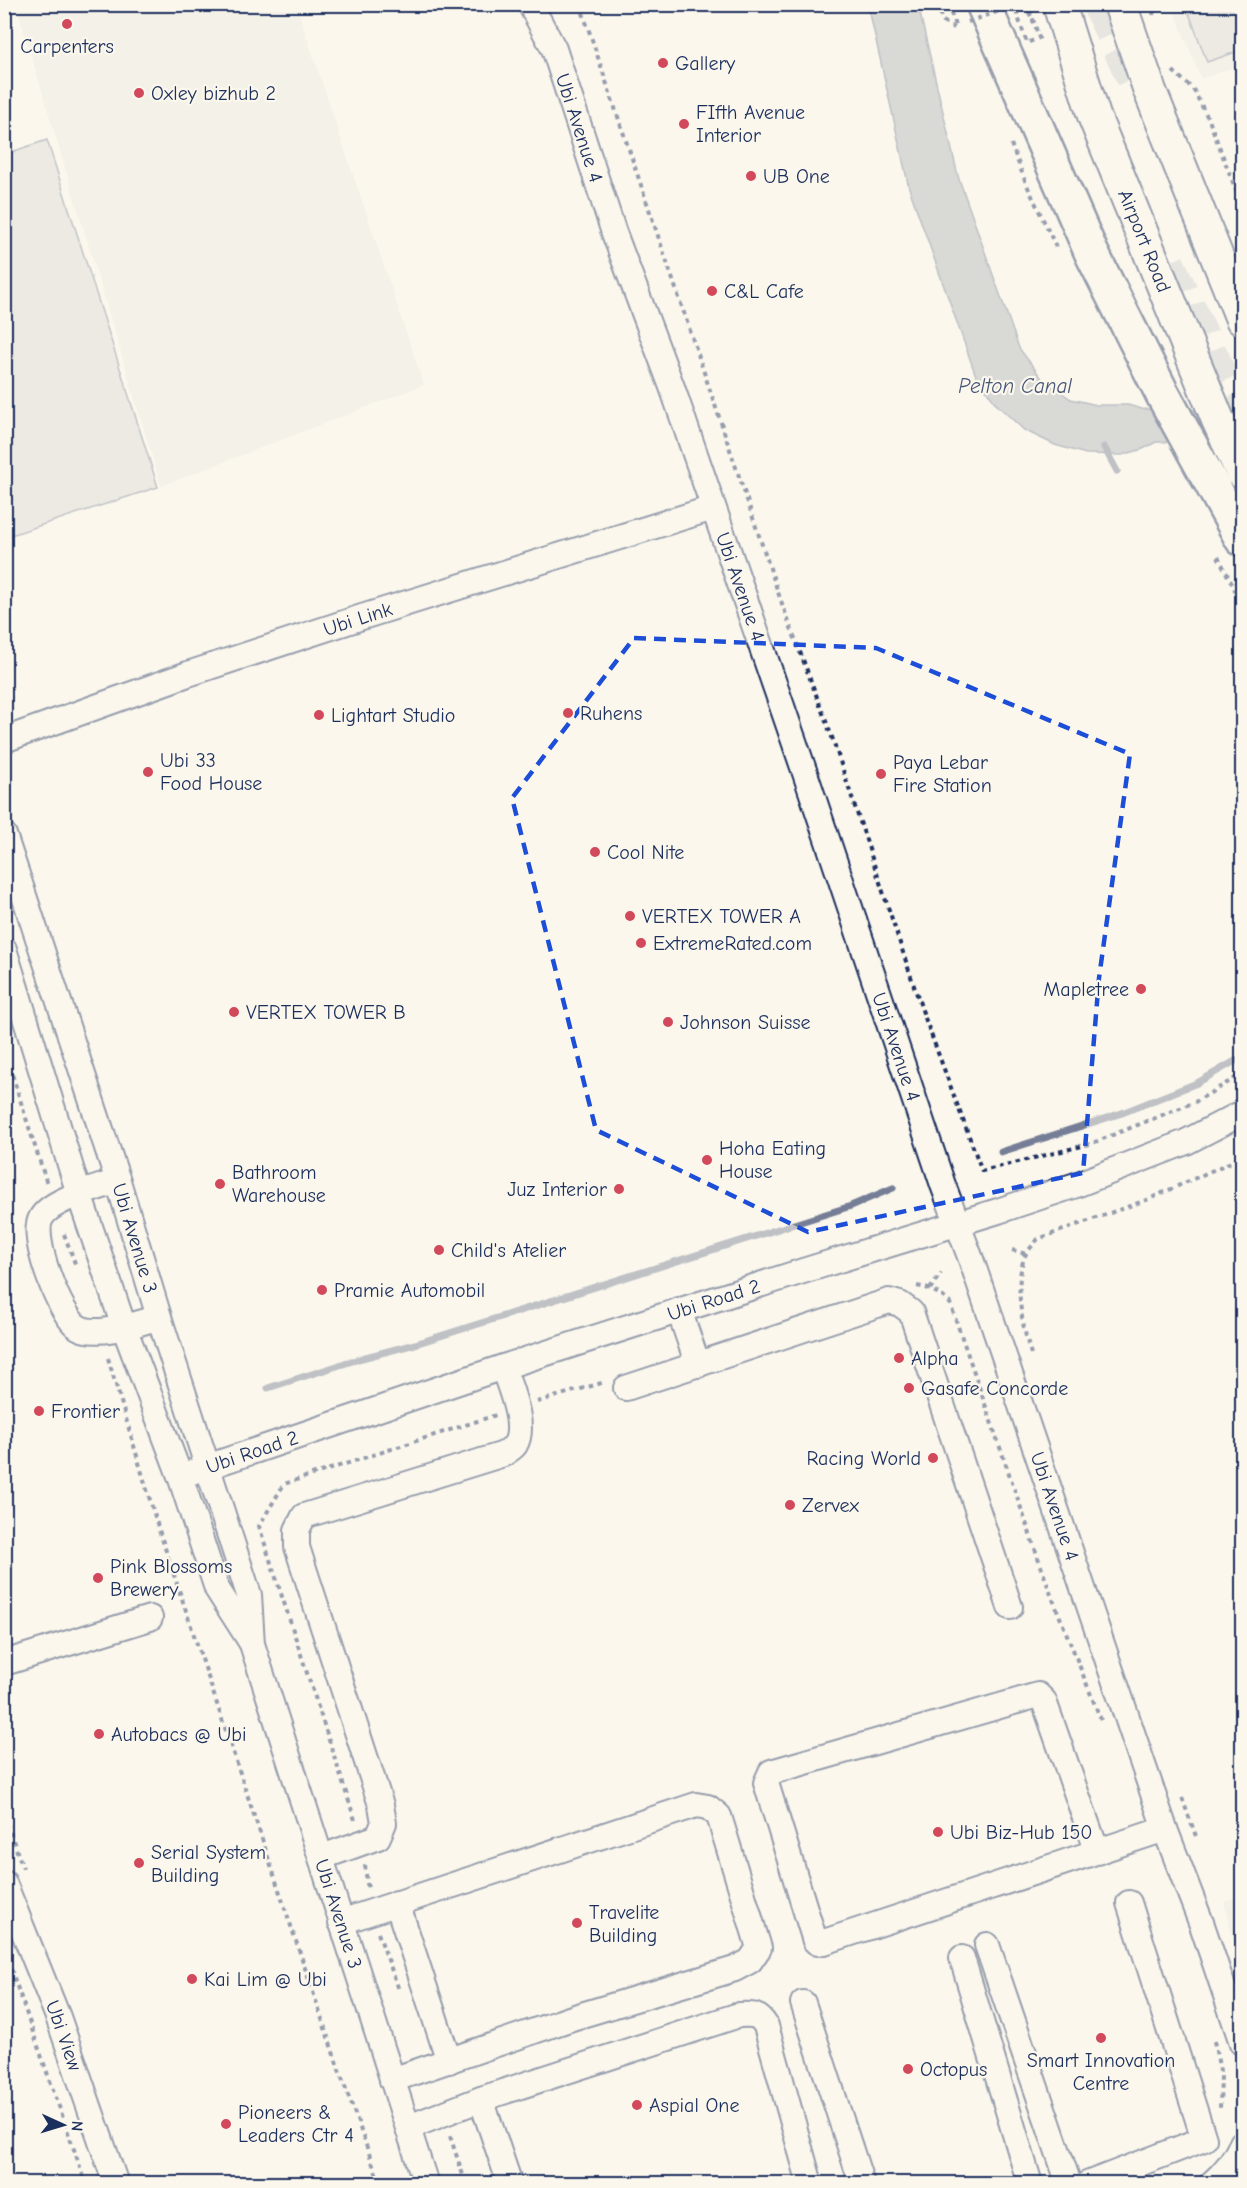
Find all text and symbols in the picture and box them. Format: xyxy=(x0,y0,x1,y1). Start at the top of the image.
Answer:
marker: Carpenters xyxy=(60,17,74,31)
place label: Carpenters xyxy=(20,35,114,58)
place label: Gallery xyxy=(675,52,735,75)
marker: Gallery xyxy=(656,56,670,70)
street label: Ubi Avenue 4 xyxy=(551,71,608,185)
place label: Oxley bizhub 2 xyxy=(151,82,276,105)
marker: Oxley bizhub 2 xyxy=(132,86,146,100)
place label: FIfth Avenue Interior xyxy=(696,101,805,147)
marker: FIfth Avenue Interior xyxy=(677,117,691,131)
place label: UB One xyxy=(763,165,830,188)
marker: UB One xyxy=(744,169,758,183)
street label: Airport Road xyxy=(1113,186,1176,296)
place label: C&L Cafe xyxy=(724,280,804,303)
marker: C&L Cafe xyxy=(705,284,719,298)
water label: Pelton Canal xyxy=(958,374,1072,398)
street label: Ubi Avenue 4 xyxy=(711,529,770,644)
street label: Ubi Link xyxy=(320,597,395,641)
place label: Ruhens xyxy=(580,702,642,725)
place label: Lightart Studio xyxy=(331,704,455,727)
marker: Ruhens xyxy=(561,706,575,720)
marker: Lightart Studio xyxy=(312,708,326,722)
place label: Ubi 33 Food House xyxy=(160,749,262,795)
place label: Paya Lebar Fire Station xyxy=(893,751,992,797)
marker: Ubi 33 Food House xyxy=(141,765,155,779)
marker: Paya Lebar Fire Station xyxy=(874,767,888,781)
place label: Cool Nite xyxy=(607,841,684,864)
marker: Cool Nite xyxy=(588,845,602,859)
place label: VERTEX TOWER A xyxy=(642,905,801,928)
marker: VERTEX TOWER A xyxy=(623,909,637,923)
place label: ExtremeRated.com xyxy=(653,932,812,955)
marker: ExtremeRated.com xyxy=(634,936,648,950)
place label: Mapletree xyxy=(1044,978,1129,1001)
marker: Mapletree xyxy=(1134,982,1148,996)
street label: Ubi Avenue 4 xyxy=(867,990,925,1104)
place label: VERTEX TOWER B xyxy=(246,1001,406,1024)
marker: VERTEX TOWER B xyxy=(227,1005,241,1019)
place label: Johnson Suisse xyxy=(680,1011,810,1034)
marker: Johnson Suisse xyxy=(661,1015,675,1029)
place label: Hoha Eating House xyxy=(719,1137,826,1183)
marker: Hoha Eating House xyxy=(700,1153,714,1167)
place label: Bathroom Warehouse xyxy=(232,1161,326,1207)
marker: Bathroom Warehouse xyxy=(213,1177,227,1191)
place label: Juz Interior xyxy=(507,1178,607,1201)
street label: Ubi Avenue 3 xyxy=(107,1181,162,1296)
marker: Juz Interior xyxy=(612,1182,626,1196)
place label: Child's Atelier xyxy=(451,1239,566,1262)
marker: Child's Atelier xyxy=(432,1243,446,1257)
street label: Ubi Road 2 xyxy=(664,1274,763,1326)
place label: Pramie Automobil xyxy=(334,1279,485,1302)
marker: Pramie Automobil xyxy=(315,1283,329,1297)
place label: Alpha xyxy=(911,1347,959,1370)
marker: Alpha xyxy=(892,1351,906,1365)
place label: Gasafe Concorde xyxy=(921,1377,1068,1400)
marker: Gasafe Concorde xyxy=(902,1381,916,1395)
place label: Frontier xyxy=(51,1400,120,1423)
marker: Frontier xyxy=(32,1404,46,1418)
street label: Ubi Road 2 xyxy=(203,1426,301,1478)
place label: Racing World xyxy=(806,1447,921,1470)
street label: Ubi Avenue 4 xyxy=(1026,1449,1084,1564)
marker: Racing World xyxy=(926,1451,940,1465)
place label: Zervex xyxy=(802,1494,860,1517)
marker: Zervex xyxy=(783,1498,797,1512)
place label: Pink Blossoms Brewery xyxy=(110,1555,232,1601)
marker: Pink Blossoms Brewery xyxy=(91,1571,105,1585)
place label: Autobacs @ Ubi xyxy=(111,1723,247,1746)
marker: Autobacs @ Ubi xyxy=(92,1727,106,1741)
place label: Ubi Biz-Hub 150 xyxy=(950,1821,1092,1844)
marker: Ubi Biz-Hub 150 xyxy=(931,1825,945,1839)
place label: Serial System Building xyxy=(151,1841,266,1887)
marker: Serial System Building xyxy=(132,1856,146,1870)
street label: Ubi Avenue 3 xyxy=(310,1856,367,1971)
place label: Travelite Building xyxy=(589,1901,659,1947)
marker: Travelite Building xyxy=(570,1916,584,1930)
place label: Kai Lim @ Ubi xyxy=(204,1968,327,1991)
marker: Kai Lim @ Ubi xyxy=(185,1972,199,1986)
street label: Ubi View xyxy=(41,1997,87,2074)
marker: Smart Innovation Centre xyxy=(1094,2031,1108,2045)
place label: Smart Innovation Centre xyxy=(1027,2049,1175,2095)
place label: Octopus xyxy=(920,2058,987,2081)
marker: Octopus xyxy=(901,2062,915,2076)
place label: Aspial One xyxy=(649,2094,739,2117)
north arrow xyxy=(33,2095,93,2155)
marker: Aspial One xyxy=(630,2098,644,2112)
place label: Pioneers & Leaders Ctr 4 xyxy=(238,2101,354,2147)
marker: Pioneers & Leaders Ctr 4 xyxy=(219,2117,233,2131)
text: N xyxy=(68,2120,86,2132)

